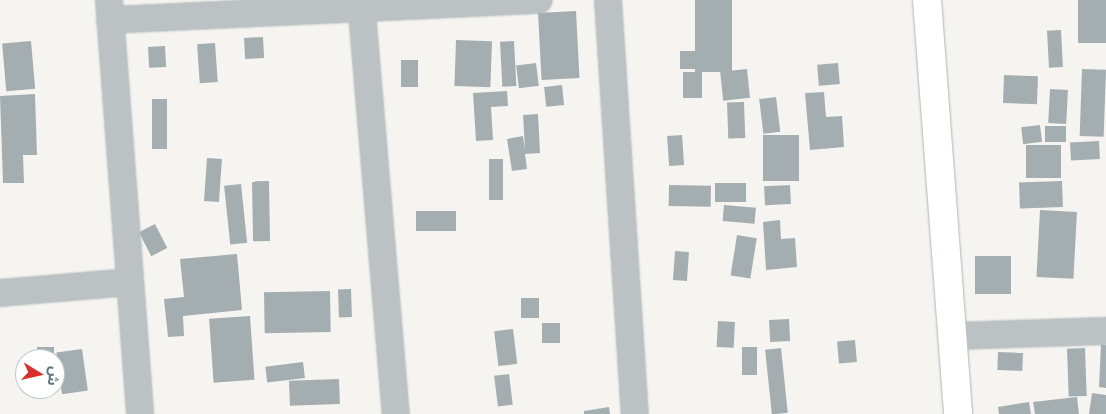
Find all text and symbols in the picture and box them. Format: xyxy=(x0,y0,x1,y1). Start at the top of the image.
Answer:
north arrow xyxy=(15,349,65,399)
text: ش xyxy=(43,365,64,387)

